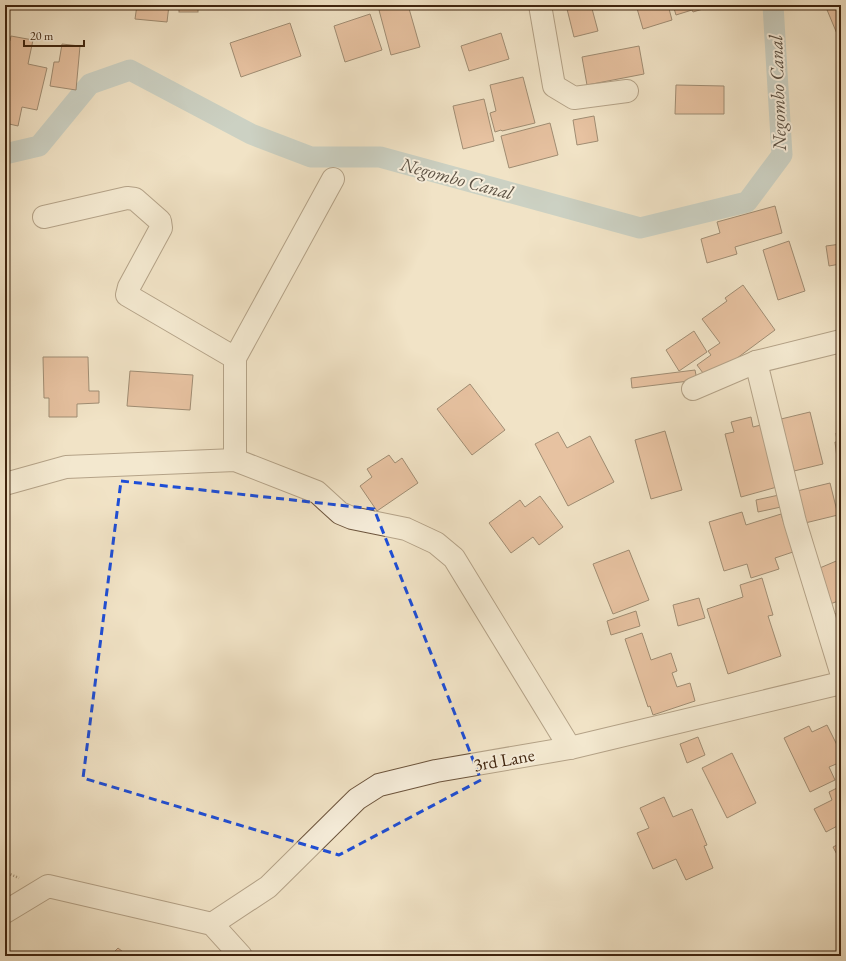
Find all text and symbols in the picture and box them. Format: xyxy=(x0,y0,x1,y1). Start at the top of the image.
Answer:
scale bar xyxy=(24,22,84,48)
text: 20 m xyxy=(30,28,54,44)
water label: Negombo Canal xyxy=(763,34,792,152)
water label: Negombo Canal xyxy=(397,151,517,206)
street label: 3rd Lane xyxy=(472,743,536,776)

